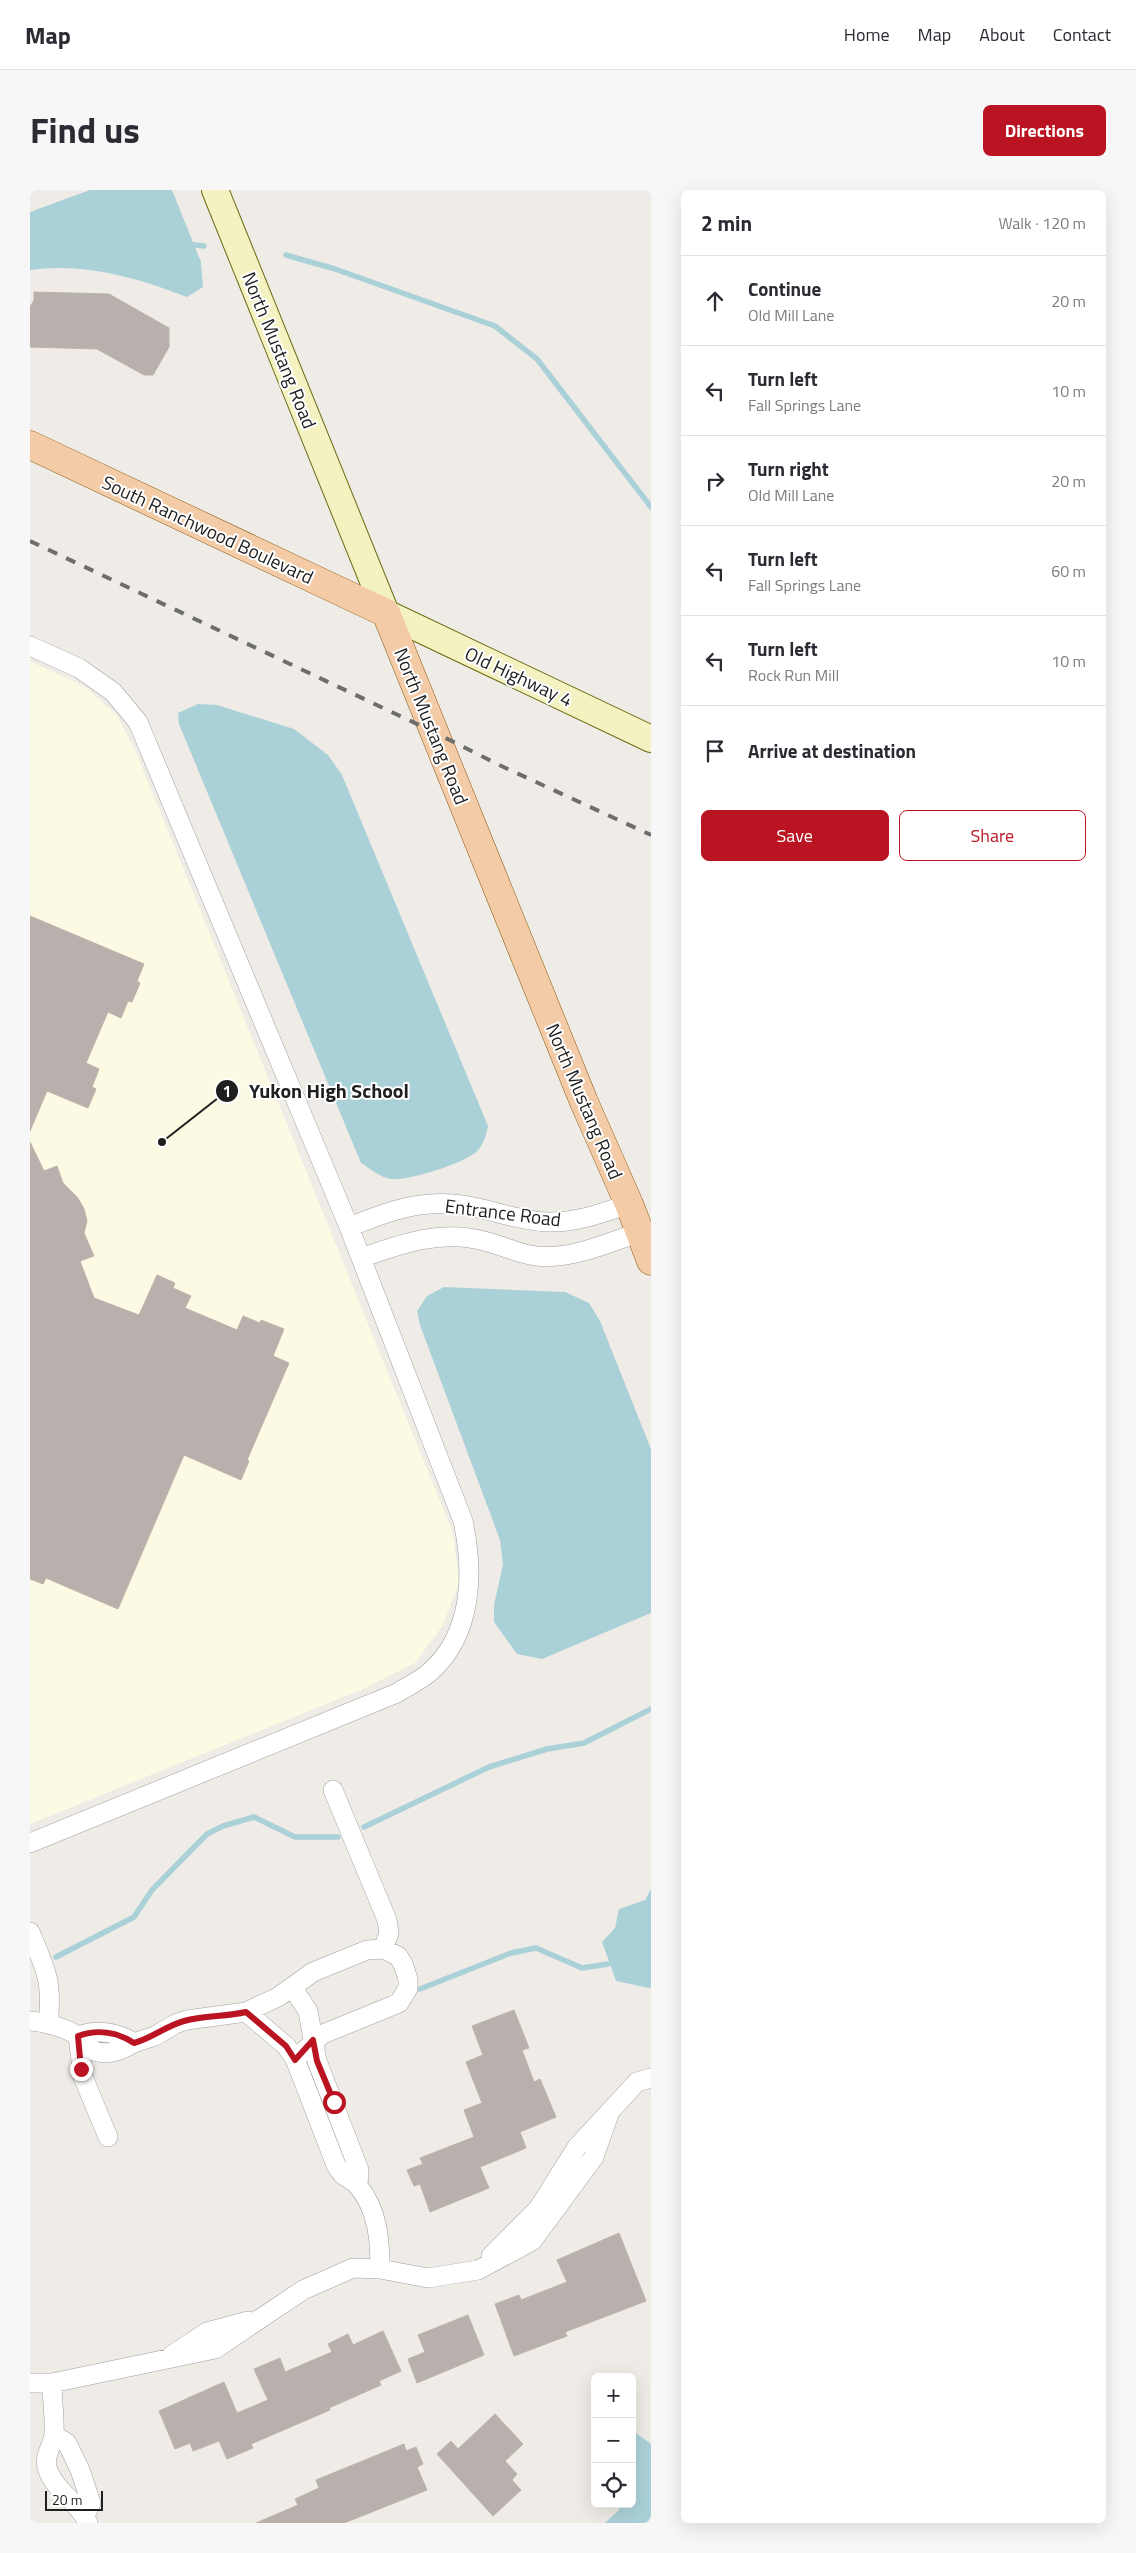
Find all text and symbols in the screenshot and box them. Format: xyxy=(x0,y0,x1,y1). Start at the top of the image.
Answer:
text: Map xyxy=(25,17,71,53)
text: Home xyxy=(844,21,890,48)
text: Map xyxy=(918,21,951,48)
text: About xyxy=(979,21,1025,48)
text: Contact xyxy=(1053,21,1111,48)
text: Find us xyxy=(30,103,140,157)
button: Directions xyxy=(983,105,1106,156)
text: 2 min xyxy=(701,207,752,239)
text: Walk · 120 m xyxy=(998,211,1086,235)
street label: North Mustang Road xyxy=(235,267,325,433)
text: Continue xyxy=(748,274,821,303)
icon: ahead xyxy=(701,287,729,315)
text: 20 m xyxy=(1051,289,1086,313)
text: Old Mill Lane xyxy=(748,303,834,327)
text: Turn left xyxy=(748,364,818,393)
icon: left xyxy=(701,377,729,405)
text: 10 m xyxy=(1051,379,1086,403)
text: Fall Springs Lane xyxy=(748,393,861,417)
text: Turn right xyxy=(748,454,829,483)
street label: South Ranchwood Boulevard xyxy=(97,467,319,591)
icon: right xyxy=(701,467,729,495)
text: 20 m xyxy=(1051,469,1086,493)
text: Old Mill Lane xyxy=(748,483,834,507)
text: Turn left xyxy=(748,544,818,573)
icon: left xyxy=(701,557,729,585)
text: 60 m xyxy=(1051,559,1086,583)
text: Fall Springs Lane xyxy=(748,573,861,597)
text: Turn left xyxy=(748,634,818,663)
street label: Old Highway 4 xyxy=(460,638,578,714)
street label: North Mustang Road xyxy=(387,643,477,809)
icon: left xyxy=(701,647,729,675)
text: 10 m xyxy=(1051,649,1086,673)
text: Rock Run Mill xyxy=(748,663,839,687)
text: Arrive at destination xyxy=(748,736,916,765)
icon: arrive xyxy=(701,737,729,765)
button: Save xyxy=(701,810,889,861)
button: Share xyxy=(899,810,1086,861)
street label: North Mustang Road xyxy=(539,1019,631,1183)
callout: Yukon High School xyxy=(214,1074,419,1109)
text: Yukon High School xyxy=(249,1075,409,1106)
text: 1 xyxy=(223,1080,231,1103)
street label: Entrance Road xyxy=(443,1190,563,1234)
route end xyxy=(70,2058,93,2081)
route start xyxy=(323,2091,346,2114)
map controls xyxy=(591,2373,636,2508)
button: + xyxy=(591,2373,636,2418)
button: − xyxy=(591,2418,636,2463)
button: locate xyxy=(591,2463,636,2508)
scale bar xyxy=(45,2488,102,2511)
text: 20 m xyxy=(52,2489,82,2510)

